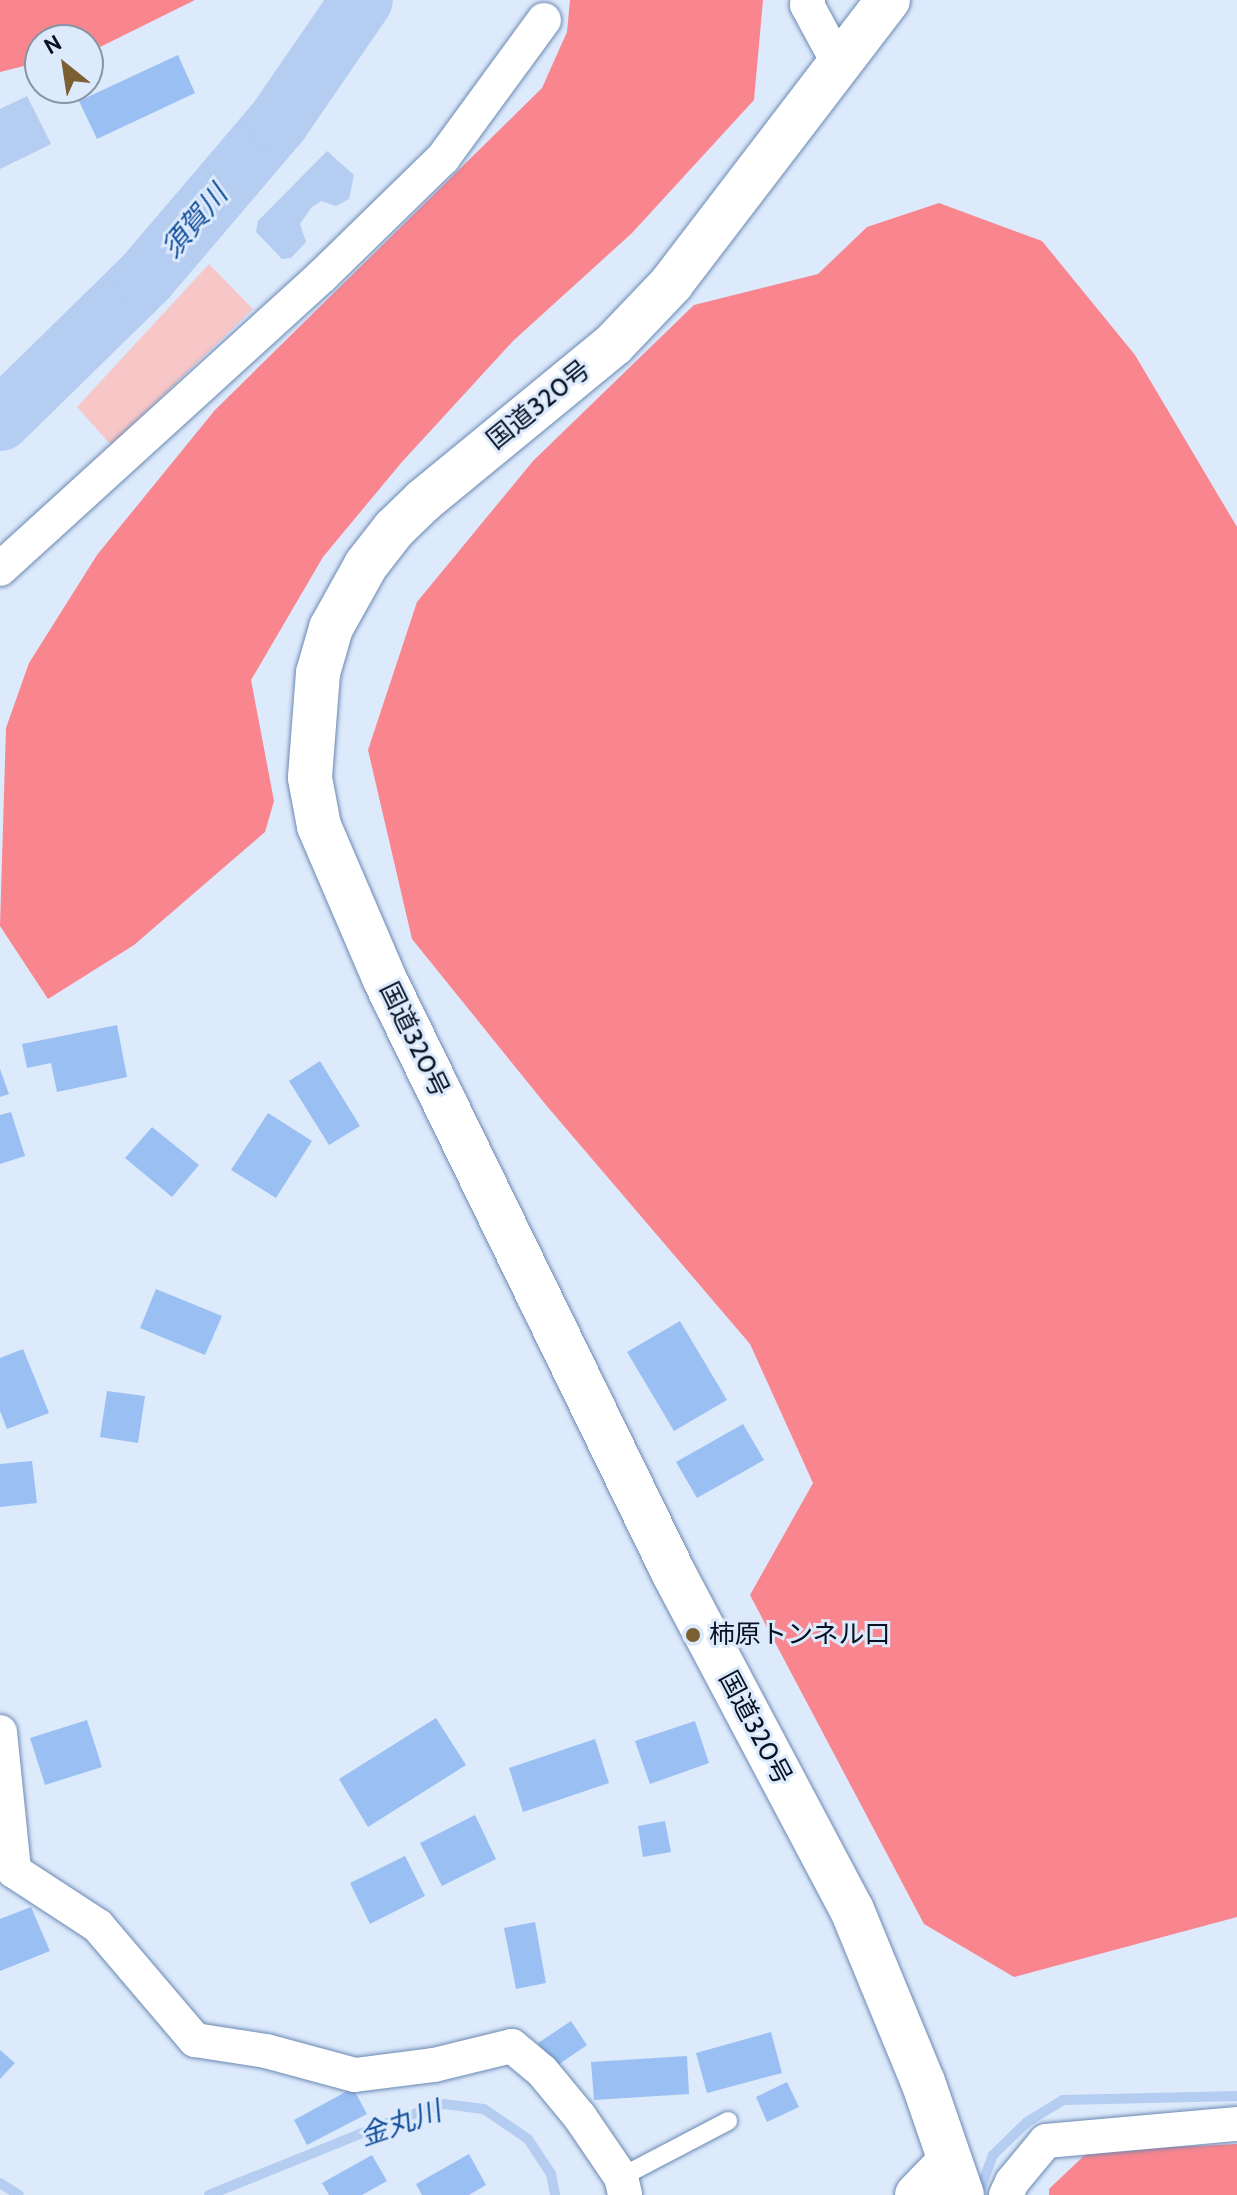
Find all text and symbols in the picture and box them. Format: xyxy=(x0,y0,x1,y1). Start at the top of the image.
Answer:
north arrow xyxy=(24,24,104,104)
text: N xyxy=(39,29,66,60)
water label: 須賀川 xyxy=(154,178,234,264)
street label: 国道320号 xyxy=(481,354,597,456)
street label: 国道320号 xyxy=(373,978,455,1102)
place label: 柿原トンネル口 xyxy=(709,1619,891,1651)
marker: 柿原トンネル口 xyxy=(684,1626,702,1644)
street label: 国道320号 xyxy=(712,1666,798,1790)
water label: 金丸川 xyxy=(355,2093,445,2153)

